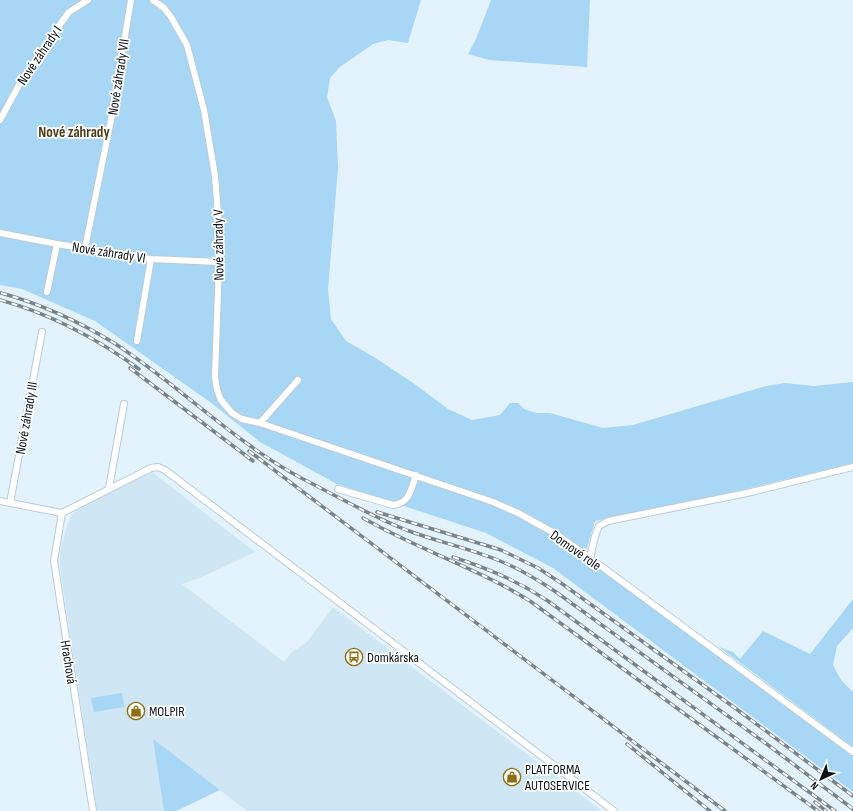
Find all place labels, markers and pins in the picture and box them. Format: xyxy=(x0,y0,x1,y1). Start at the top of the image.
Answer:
bus stop icon: Domkárska xyxy=(344,647,364,667)
place label: Domkárska xyxy=(367,649,419,666)
shop icon: MOLPIR xyxy=(126,701,146,721)
place label: MOLPIR xyxy=(149,703,185,720)
place label: PLATFORMA AUTOSERVICE xyxy=(524,761,590,794)
shop icon: PLATFORMA AUTOSERVICE xyxy=(502,767,522,787)

